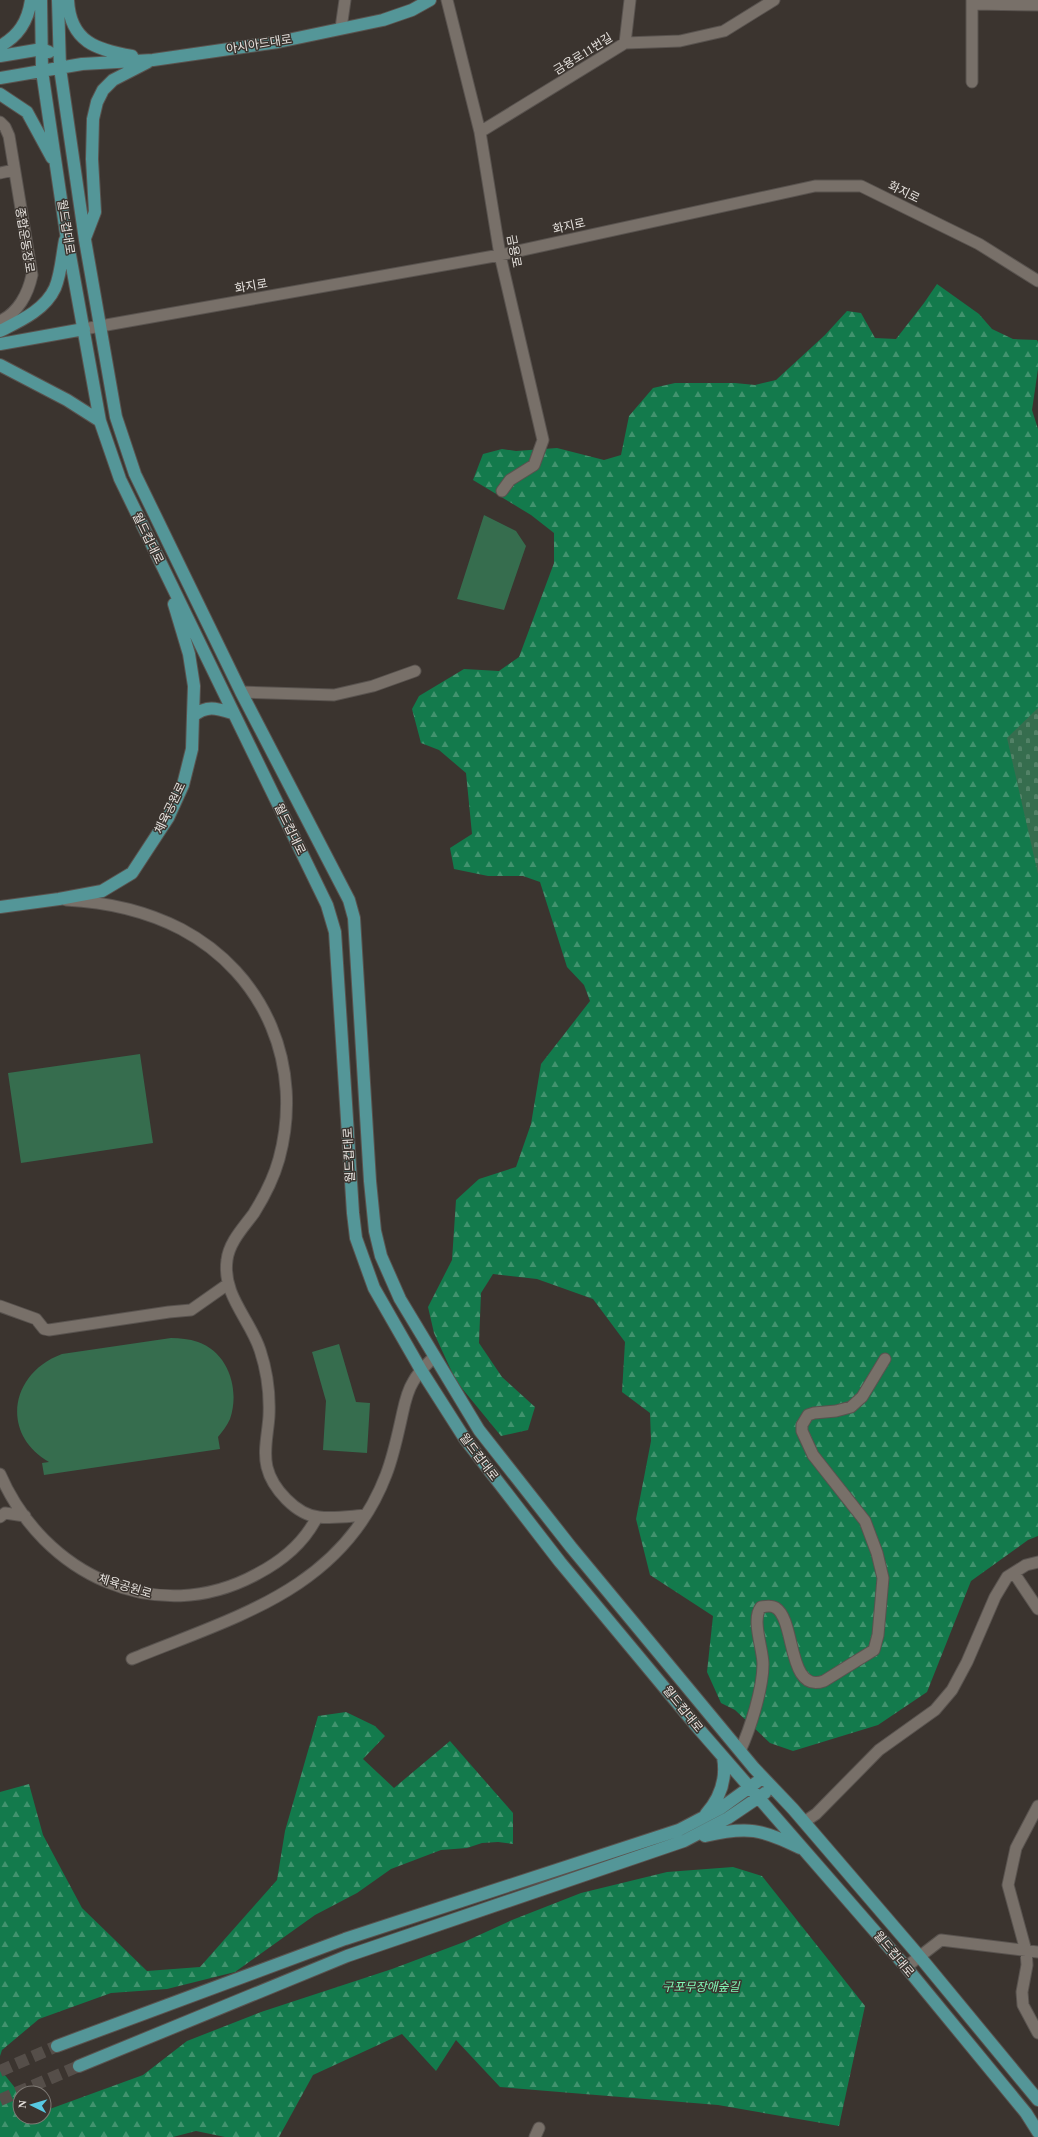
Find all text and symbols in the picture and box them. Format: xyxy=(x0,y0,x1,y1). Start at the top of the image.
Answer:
street label: 금용로11번길 xyxy=(551,30,615,78)
street label: 아시아드대로 xyxy=(225,32,293,56)
street label: 화지로 xyxy=(886,178,922,206)
street label: 월드컵대로 xyxy=(55,199,77,255)
street label: 종합운동장로 xyxy=(13,206,37,274)
street label: 화지로 xyxy=(551,215,587,237)
street label: 금용로 xyxy=(504,233,524,269)
street label: 화지로 xyxy=(233,276,269,296)
street label: 월드컵대로 xyxy=(130,510,166,566)
street label: 체육공원로 xyxy=(152,780,188,836)
street label: 월드컵대로 xyxy=(272,801,308,857)
street label: 월드컵대로 xyxy=(341,1127,357,1183)
street label: 월드컵대로 xyxy=(457,1431,501,1483)
street label: 체육공원로 xyxy=(97,1571,153,1601)
street label: 월드컵대로 xyxy=(660,1683,706,1735)
street label: 월드컵대로 xyxy=(871,1928,917,1980)
park label: 구포무장애숲길 xyxy=(662,1980,741,1994)
north arrow xyxy=(12,2085,52,2125)
text: N xyxy=(16,2100,28,2109)

